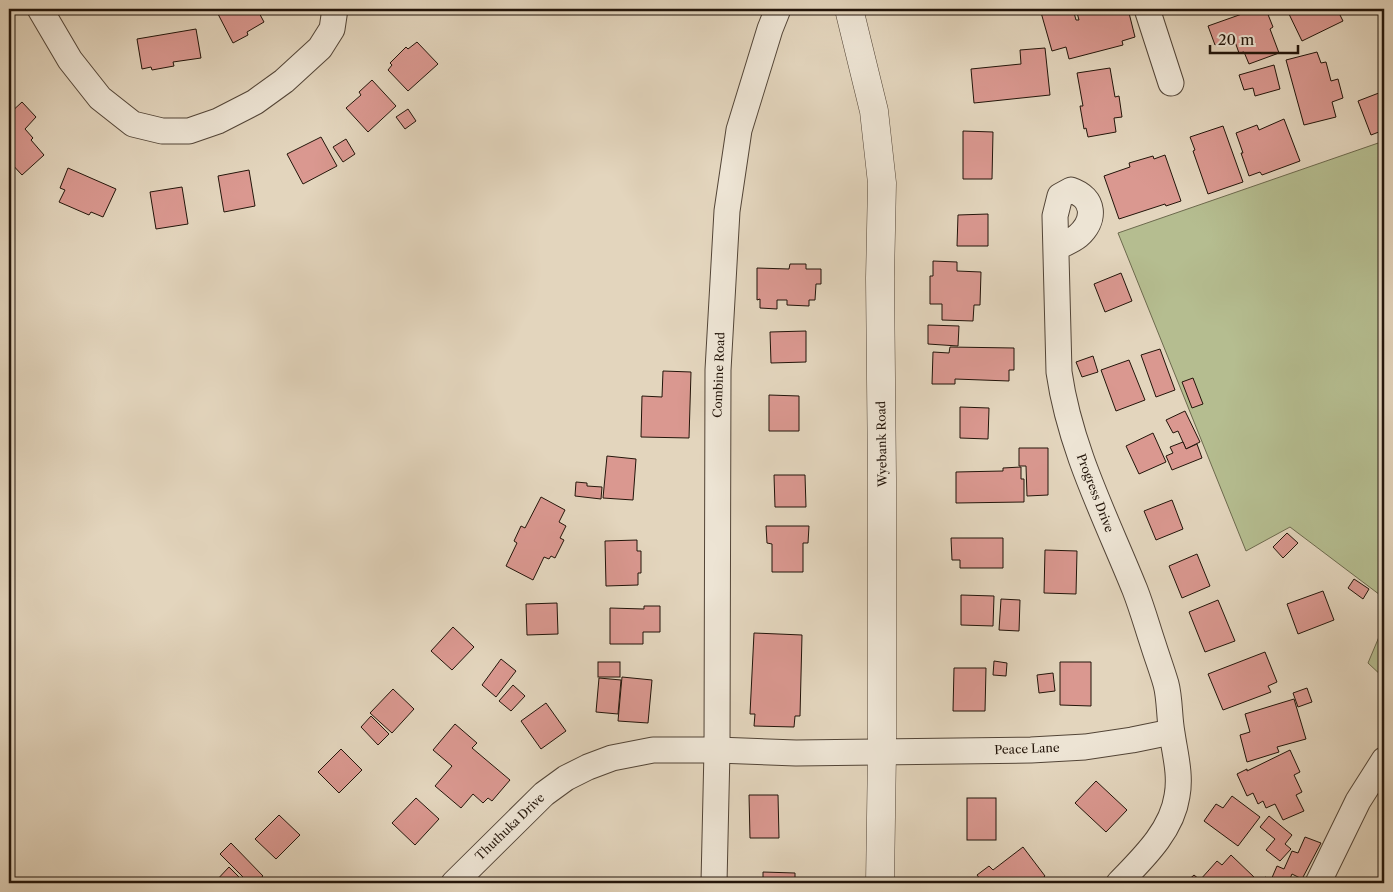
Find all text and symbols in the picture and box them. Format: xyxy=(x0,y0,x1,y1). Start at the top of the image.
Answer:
scale bar xyxy=(1210,22,1298,54)
text: 20 m xyxy=(1218,30,1254,49)
street label: Combine Road xyxy=(710,331,728,418)
street label: Wyebank Road xyxy=(873,400,890,488)
street label: Progress Drive xyxy=(1074,451,1117,534)
street label: Peace Lane xyxy=(994,740,1060,757)
street label: Thuthuka Drive xyxy=(472,790,548,863)

